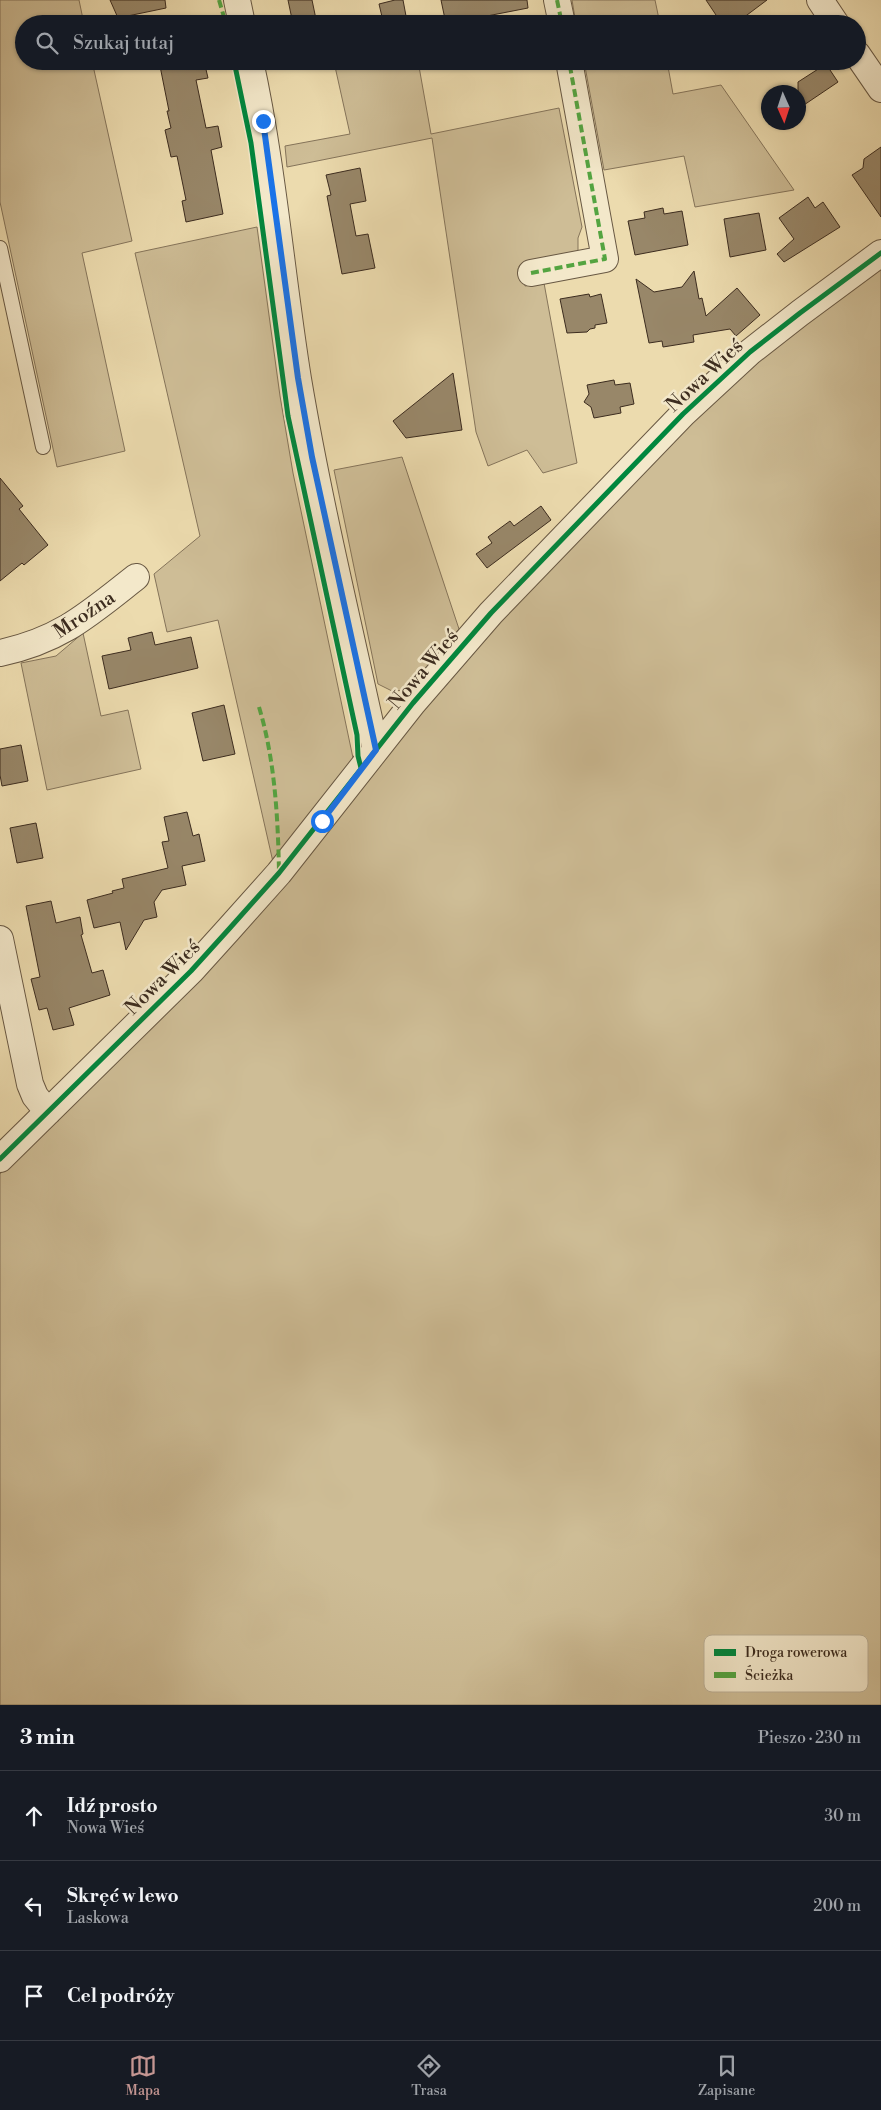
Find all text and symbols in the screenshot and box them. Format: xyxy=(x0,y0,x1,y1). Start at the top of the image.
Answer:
search box xyxy=(15,15,866,70)
icon: search xyxy=(33,29,61,57)
text: Szukaj tutaj xyxy=(73,31,174,55)
north arrow xyxy=(761,85,806,130)
route end xyxy=(252,110,275,133)
street label: Nowa Wieś xyxy=(661,334,749,418)
street label: Mroźna xyxy=(49,585,121,645)
street label: Nowa Wieś xyxy=(384,625,465,715)
route start xyxy=(311,810,334,833)
street label: Nowa Wieś xyxy=(120,935,206,1021)
legend xyxy=(704,1635,868,1692)
text: Droga rowerowa xyxy=(745,1644,848,1662)
text: Ścieżka xyxy=(745,1665,794,1685)
text: 3 min xyxy=(20,1725,75,1751)
text: Pieszo · 230 m xyxy=(758,1728,861,1748)
text: Idź prosto xyxy=(67,1794,158,1818)
icon: ahead xyxy=(20,1802,48,1830)
text: 30 m xyxy=(824,1806,861,1826)
text: Nowa Wieś xyxy=(67,1818,144,1838)
text: Skręć w lewo xyxy=(67,1884,179,1908)
icon: left xyxy=(20,1892,48,1920)
text: 200 m xyxy=(813,1896,861,1916)
text: Laskowa xyxy=(67,1908,129,1928)
icon: arrive xyxy=(20,1982,48,2010)
text: Cel podróży xyxy=(67,1984,174,2008)
tab: Mapa xyxy=(126,2052,160,2100)
tab: Trasa xyxy=(411,2052,447,2100)
tab: Zapisane xyxy=(698,2052,755,2100)

